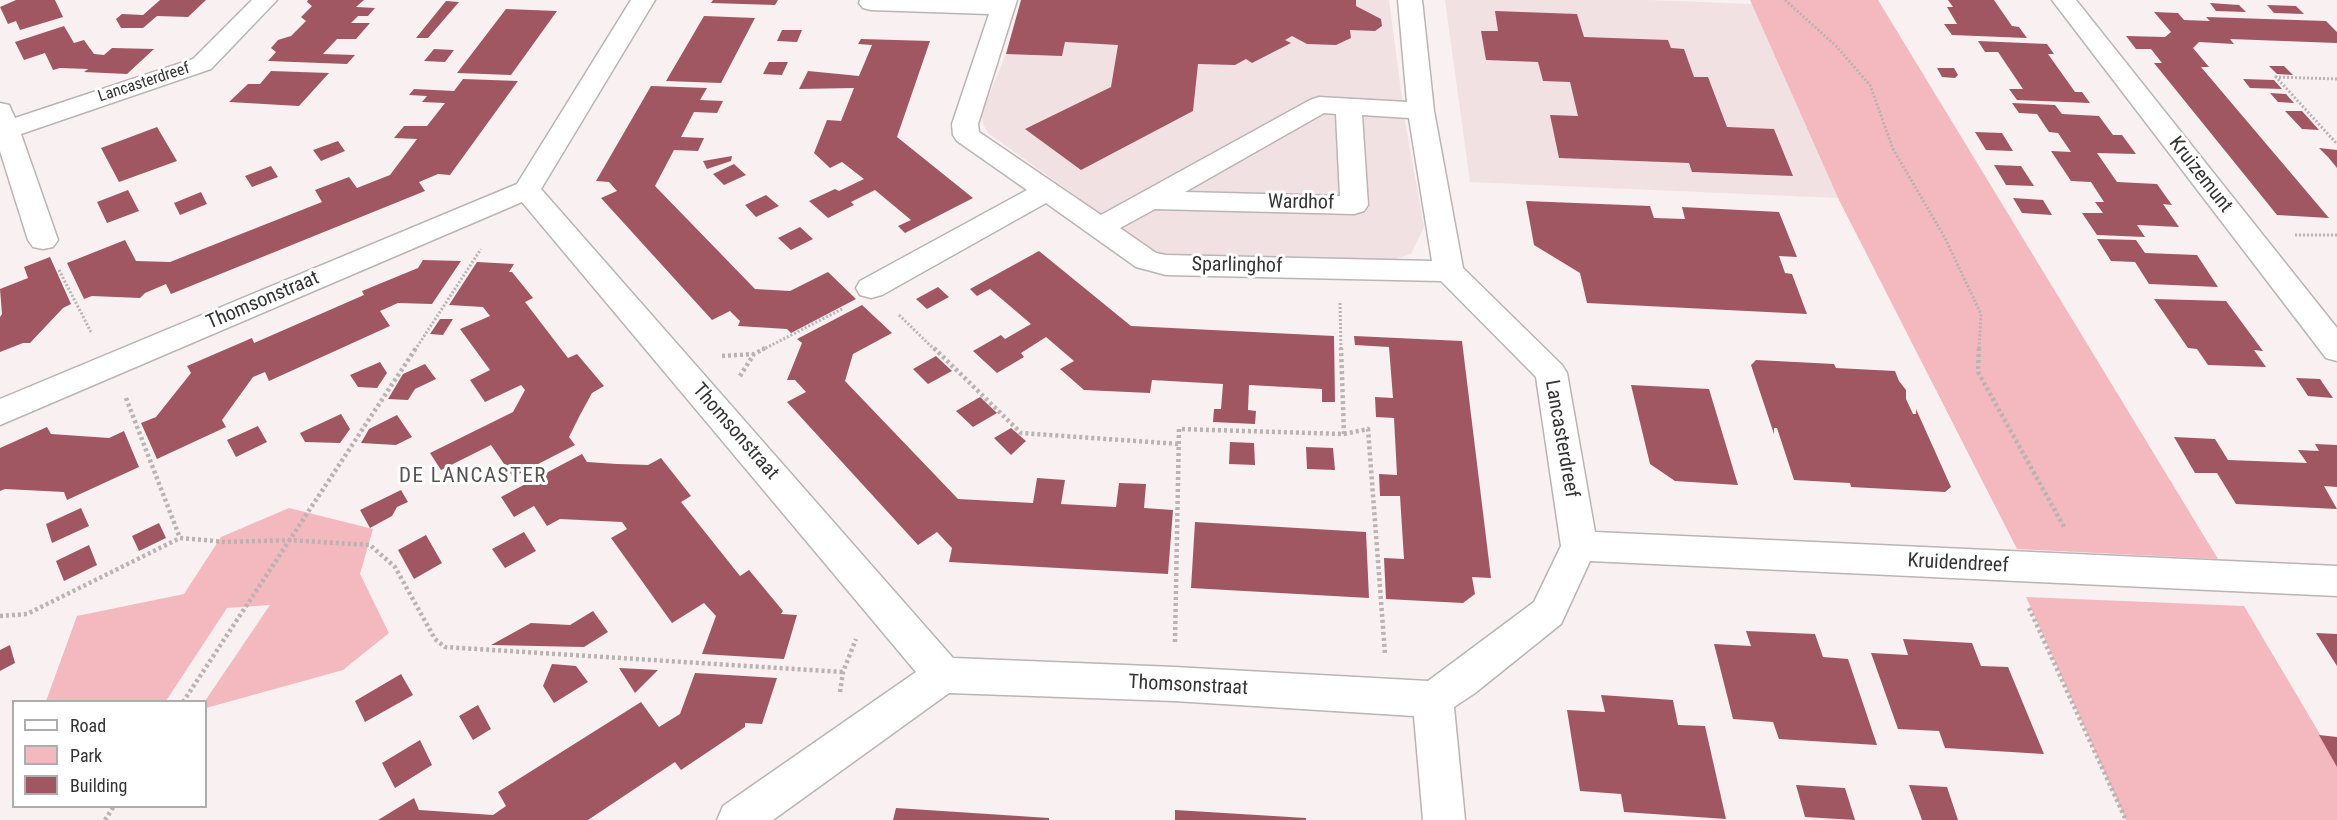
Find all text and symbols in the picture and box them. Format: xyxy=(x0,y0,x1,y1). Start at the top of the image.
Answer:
street label: Lancasterdreef xyxy=(96,59,192,107)
street label: Kruizemunt xyxy=(2163,132,2237,218)
street label: Wardhof xyxy=(1268,190,1334,216)
street label: Sparlinghof xyxy=(1191,253,1283,279)
street label: Thomsonstraat xyxy=(203,267,323,335)
street label: Lancasterdreef xyxy=(1539,378,1583,500)
street label: Thomsonstraat xyxy=(687,379,783,485)
district label: DE LANCASTER xyxy=(399,464,547,490)
street label: Kruidendreef xyxy=(1907,549,2009,579)
street label: Thomsonstraat xyxy=(1128,671,1248,701)
legend xyxy=(12,700,207,808)
text: Road xyxy=(70,715,106,736)
text: Park xyxy=(70,745,102,766)
text: Building xyxy=(70,775,127,796)

